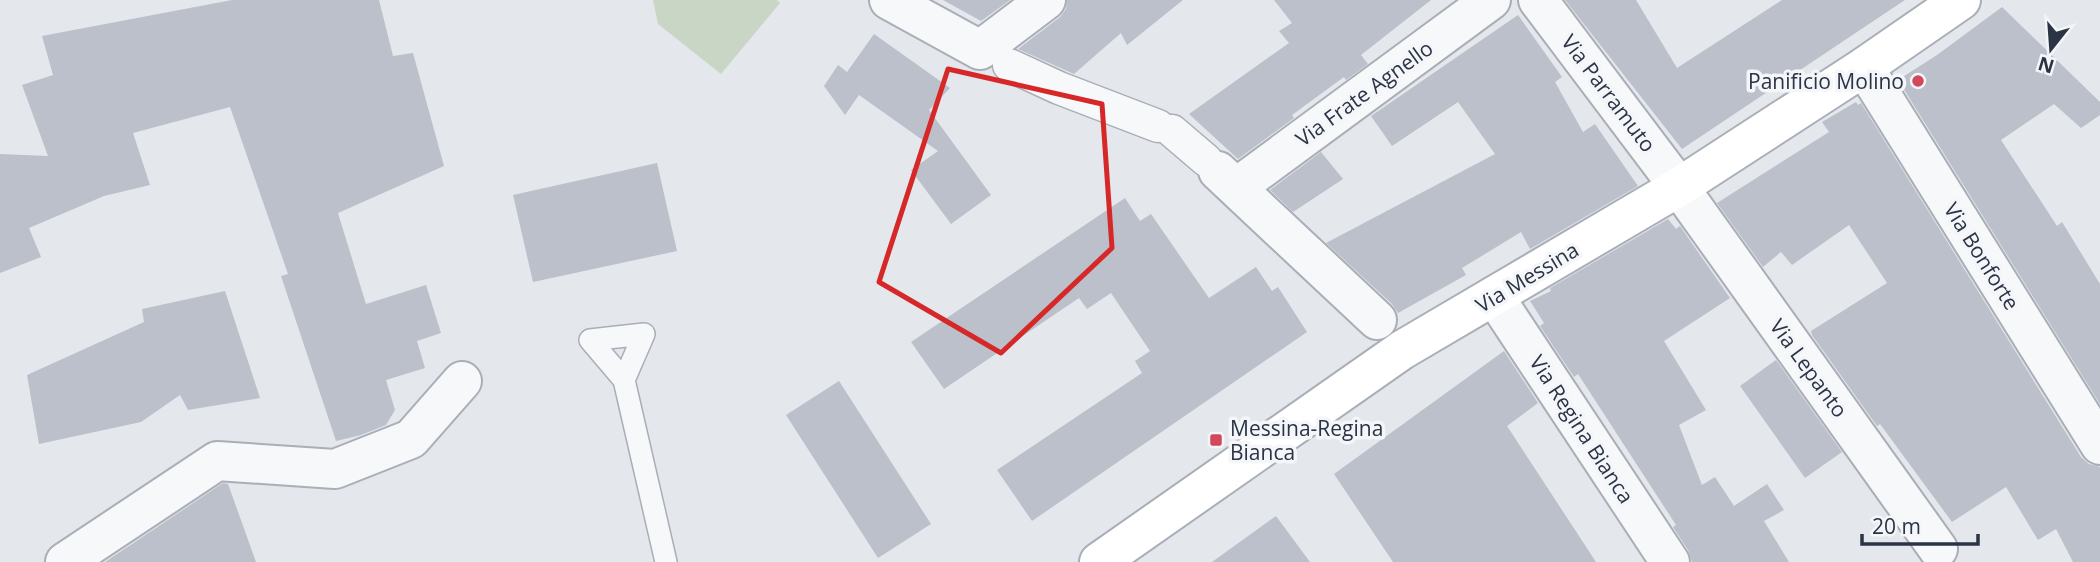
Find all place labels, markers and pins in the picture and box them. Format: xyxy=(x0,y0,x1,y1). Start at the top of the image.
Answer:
place label: Panificio Molino xyxy=(1748,67,1904,95)
marker: Panificio Molino xyxy=(1910,73,1926,89)
place label: Messina-Regina Bianca xyxy=(1230,414,1383,466)
marker: Messina-Regina Bianca xyxy=(1208,432,1224,448)

